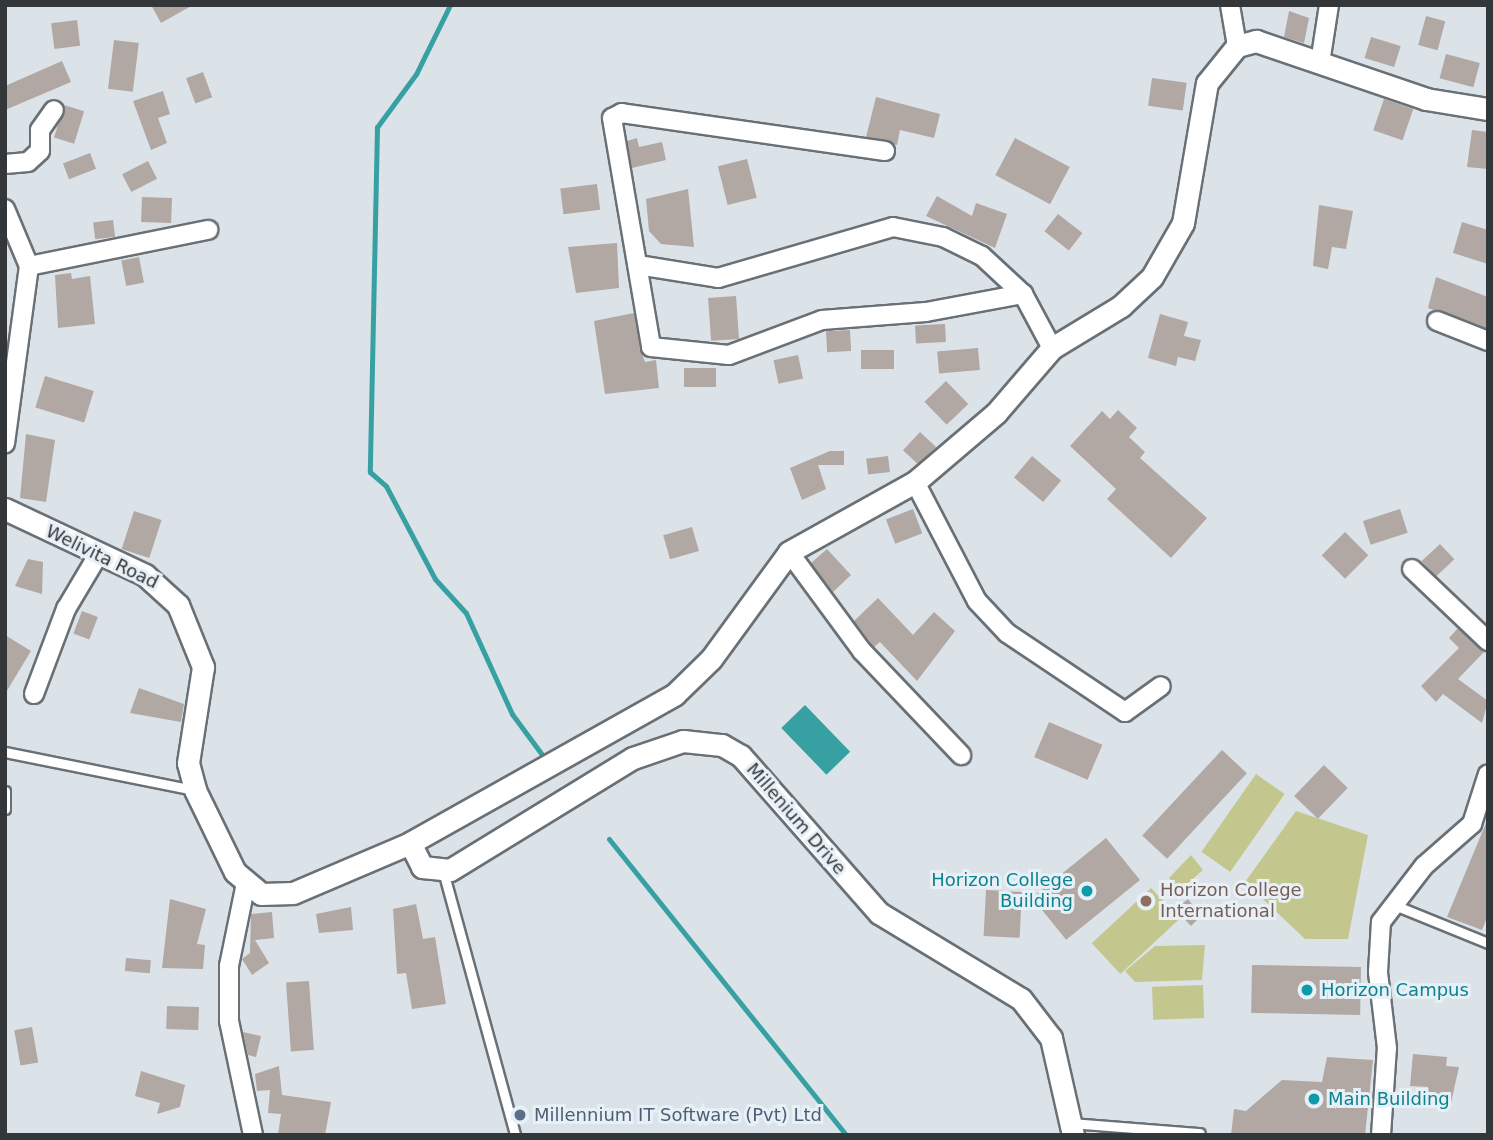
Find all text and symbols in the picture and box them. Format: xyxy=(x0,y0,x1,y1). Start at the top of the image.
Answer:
street label: Welivita Road xyxy=(42,520,162,594)
street label: Millenium Drive xyxy=(742,759,850,879)
place label: Horizon College Building xyxy=(931,870,1073,912)
place label: Horizon College International xyxy=(1160,880,1302,922)
marker: Horizon College Building xyxy=(1079,883,1095,899)
marker: Horizon College International xyxy=(1138,893,1154,909)
place label: Horizon Campus xyxy=(1321,979,1469,1001)
marker: Horizon Campus xyxy=(1299,982,1315,998)
place label: Main Building xyxy=(1328,1088,1450,1110)
marker: Main Building xyxy=(1306,1091,1322,1107)
place label: Millennium IT Software (Pvt) Ltd xyxy=(534,1104,822,1126)
marker: Millennium IT Software (Pvt) Ltd xyxy=(512,1107,528,1123)

